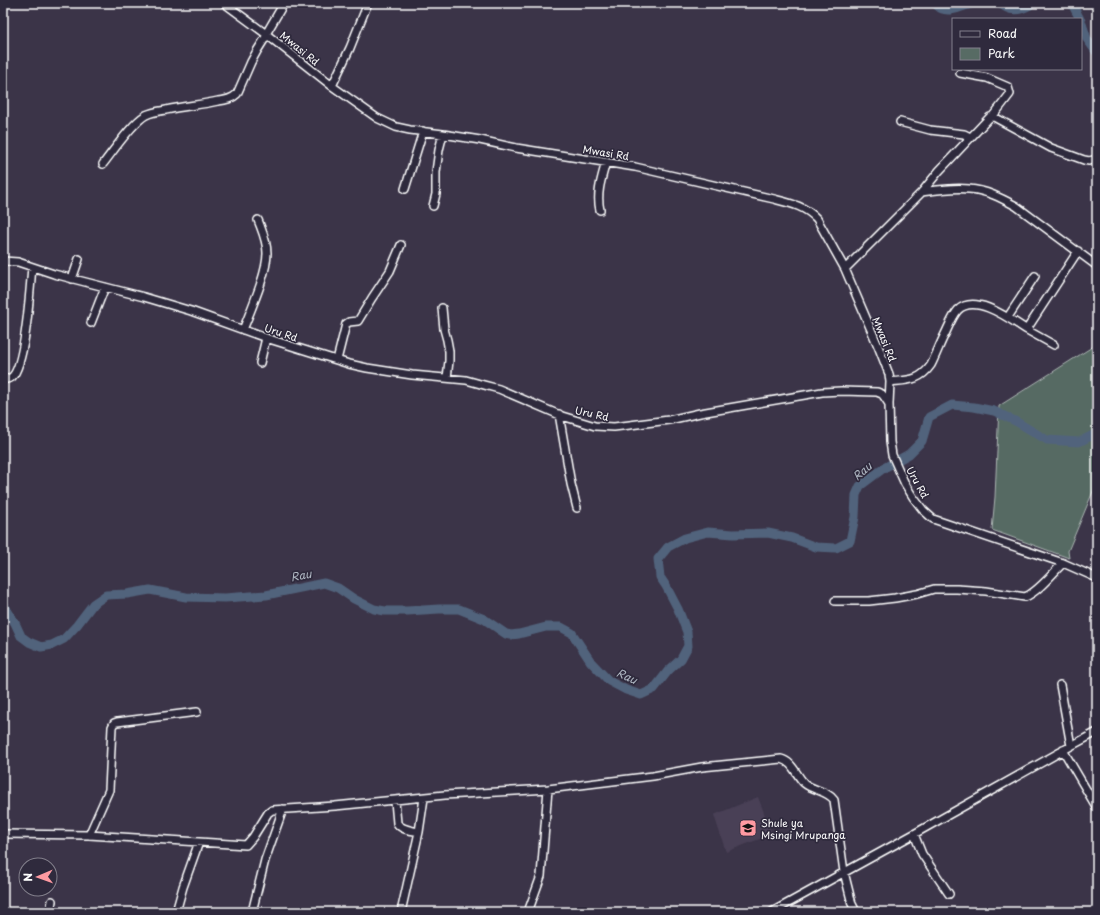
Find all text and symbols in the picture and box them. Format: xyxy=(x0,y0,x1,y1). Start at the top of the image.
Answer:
legend xyxy=(952,18,1082,70)
text: Road xyxy=(988,24,1017,42)
street label: Mwasi Rd xyxy=(277,27,323,69)
text: Park xyxy=(988,44,1015,62)
street label: Mwasi Rd xyxy=(582,141,630,163)
street label: Mwasi Rd xyxy=(869,314,901,364)
street label: Uru Rd xyxy=(262,320,300,344)
street label: Uru Rd xyxy=(574,402,610,424)
water label: Rau xyxy=(849,457,877,484)
street label: Uru Rd xyxy=(903,463,933,501)
water label: Rau xyxy=(289,564,314,585)
water label: Rau xyxy=(614,664,641,689)
place label: Shule ya Msingi Mrupanga xyxy=(761,815,846,842)
school or university icon: Shule ya Msingi Mrupanga xyxy=(738,818,758,838)
north arrow xyxy=(18,857,58,897)
text: N xyxy=(19,872,36,882)

